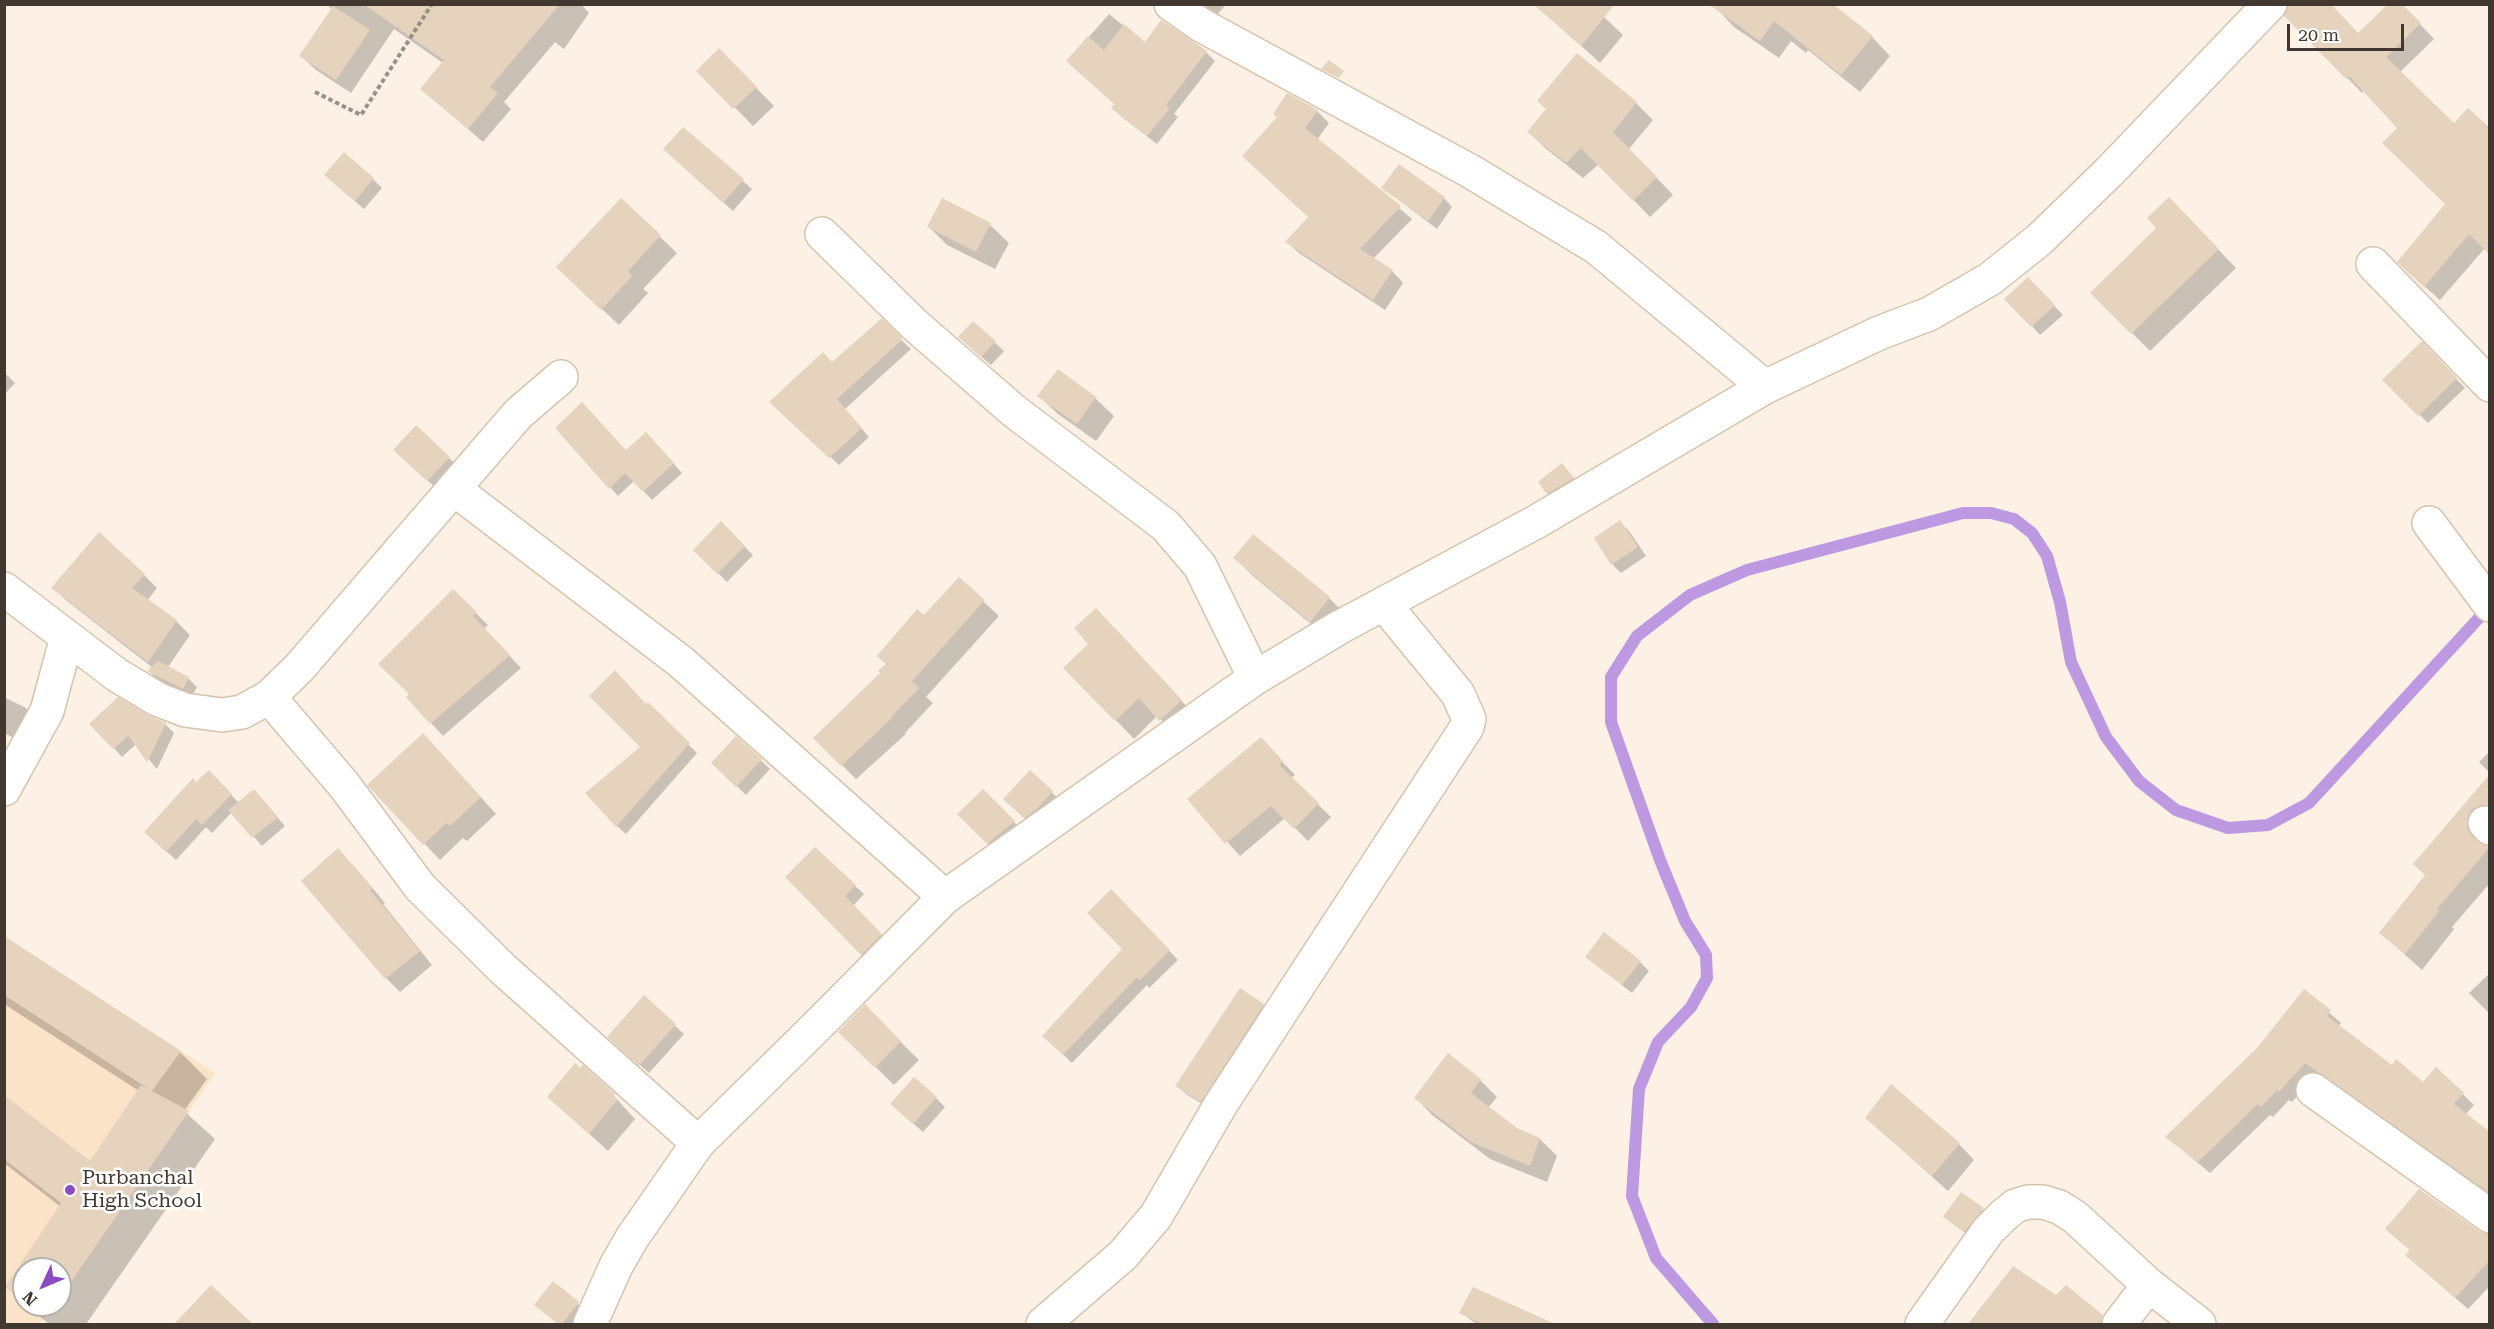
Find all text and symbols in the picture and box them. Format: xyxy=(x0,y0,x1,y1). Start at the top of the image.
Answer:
scale bar xyxy=(2290,12,2407,50)
text: 20 m xyxy=(2298,24,2339,45)
place label: Purbanchal High School xyxy=(82,1166,202,1213)
marker: Purbanchal High School xyxy=(63,1183,77,1197)
north arrow xyxy=(12,1257,72,1317)
text: N xyxy=(19,1287,41,1310)

